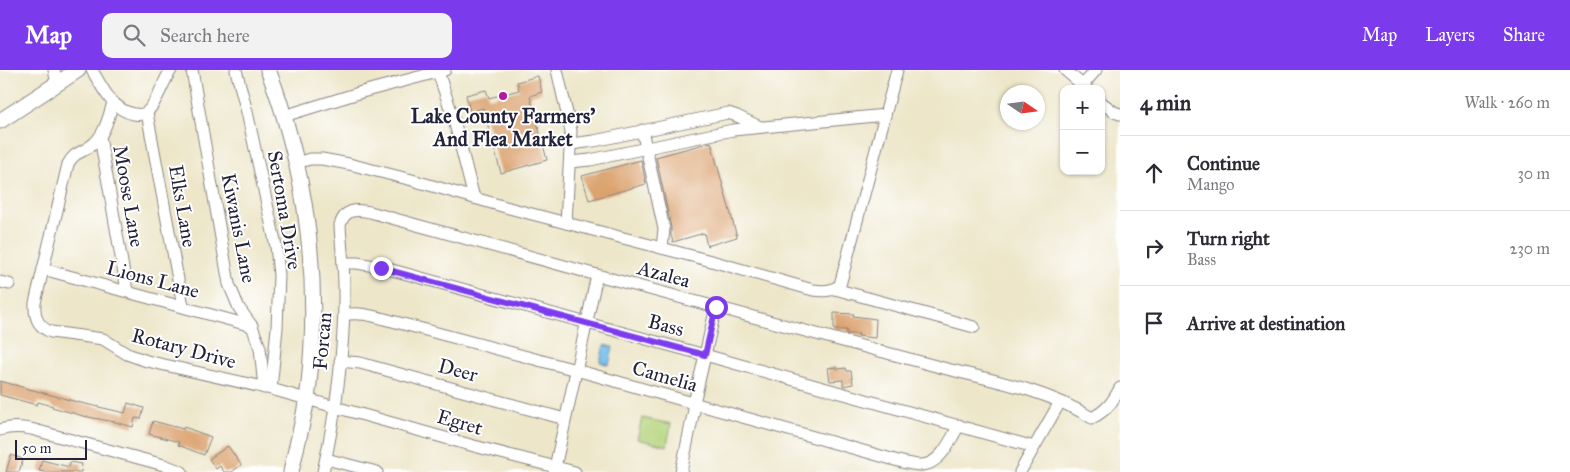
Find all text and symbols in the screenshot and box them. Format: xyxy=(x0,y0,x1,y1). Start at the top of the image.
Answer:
search box xyxy=(102,13,452,58)
text: Map xyxy=(25,20,72,50)
icon: search xyxy=(120,21,148,49)
text: Search here xyxy=(160,24,250,47)
text: Map xyxy=(1362,24,1397,46)
text: Layers xyxy=(1425,24,1475,46)
text: Share xyxy=(1503,24,1545,46)
north arrow xyxy=(1000,85,1045,130)
map controls xyxy=(1060,85,1105,175)
button: + xyxy=(1060,85,1105,130)
marker: Lake County Farmers' And Flea Market xyxy=(497,90,509,102)
text: 4 min xyxy=(1140,90,1191,116)
text: Walk · 260 m xyxy=(1464,93,1550,112)
place label: Lake County Farmers' And Flea Market xyxy=(411,104,595,151)
button: − xyxy=(1060,130,1105,175)
street label: Moose Lane xyxy=(108,143,150,249)
street label: Sertoma Drive xyxy=(263,149,307,271)
text: Continue xyxy=(1187,152,1260,175)
icon: ahead xyxy=(1140,159,1168,187)
street label: Elks Lane xyxy=(164,163,202,249)
text: 30 m xyxy=(1517,164,1550,183)
street label: Kiwanis Lane xyxy=(217,171,261,285)
text: Mango xyxy=(1187,175,1235,194)
text: Turn right xyxy=(1187,227,1270,250)
icon: right xyxy=(1140,234,1168,262)
text: 230 m xyxy=(1510,239,1550,258)
text: Bass xyxy=(1187,250,1216,269)
street label: Lions Lane xyxy=(104,255,202,303)
street label: Azalea xyxy=(634,255,693,293)
route end xyxy=(370,257,393,280)
route start xyxy=(705,296,728,319)
street label: Bass xyxy=(645,309,687,341)
icon: arrive xyxy=(1140,309,1168,337)
street label: Forcan xyxy=(308,311,336,371)
text: Arrive at destination xyxy=(1187,312,1345,335)
street label: Rotary Drive xyxy=(129,323,239,373)
street label: Deer xyxy=(436,353,481,387)
street label: Camelia xyxy=(630,355,701,397)
street label: Egret xyxy=(434,404,486,441)
scale bar xyxy=(15,437,88,460)
text: 50 m xyxy=(22,440,51,457)

